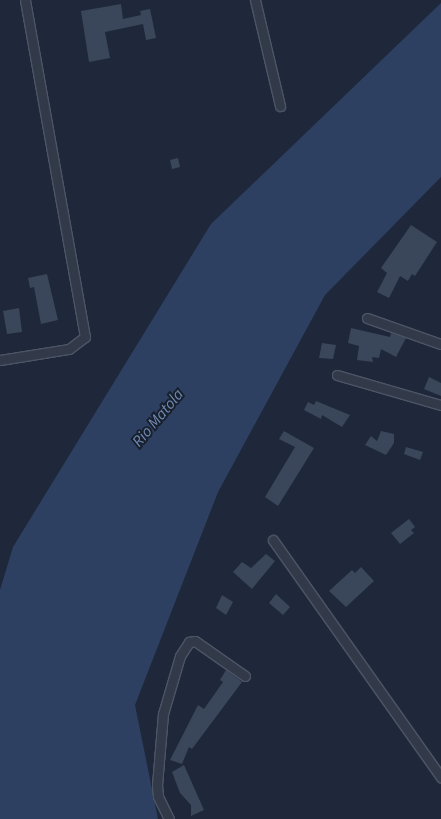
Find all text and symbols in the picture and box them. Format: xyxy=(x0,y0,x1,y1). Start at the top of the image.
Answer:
water label: Rio Matola xyxy=(128,385,188,451)

